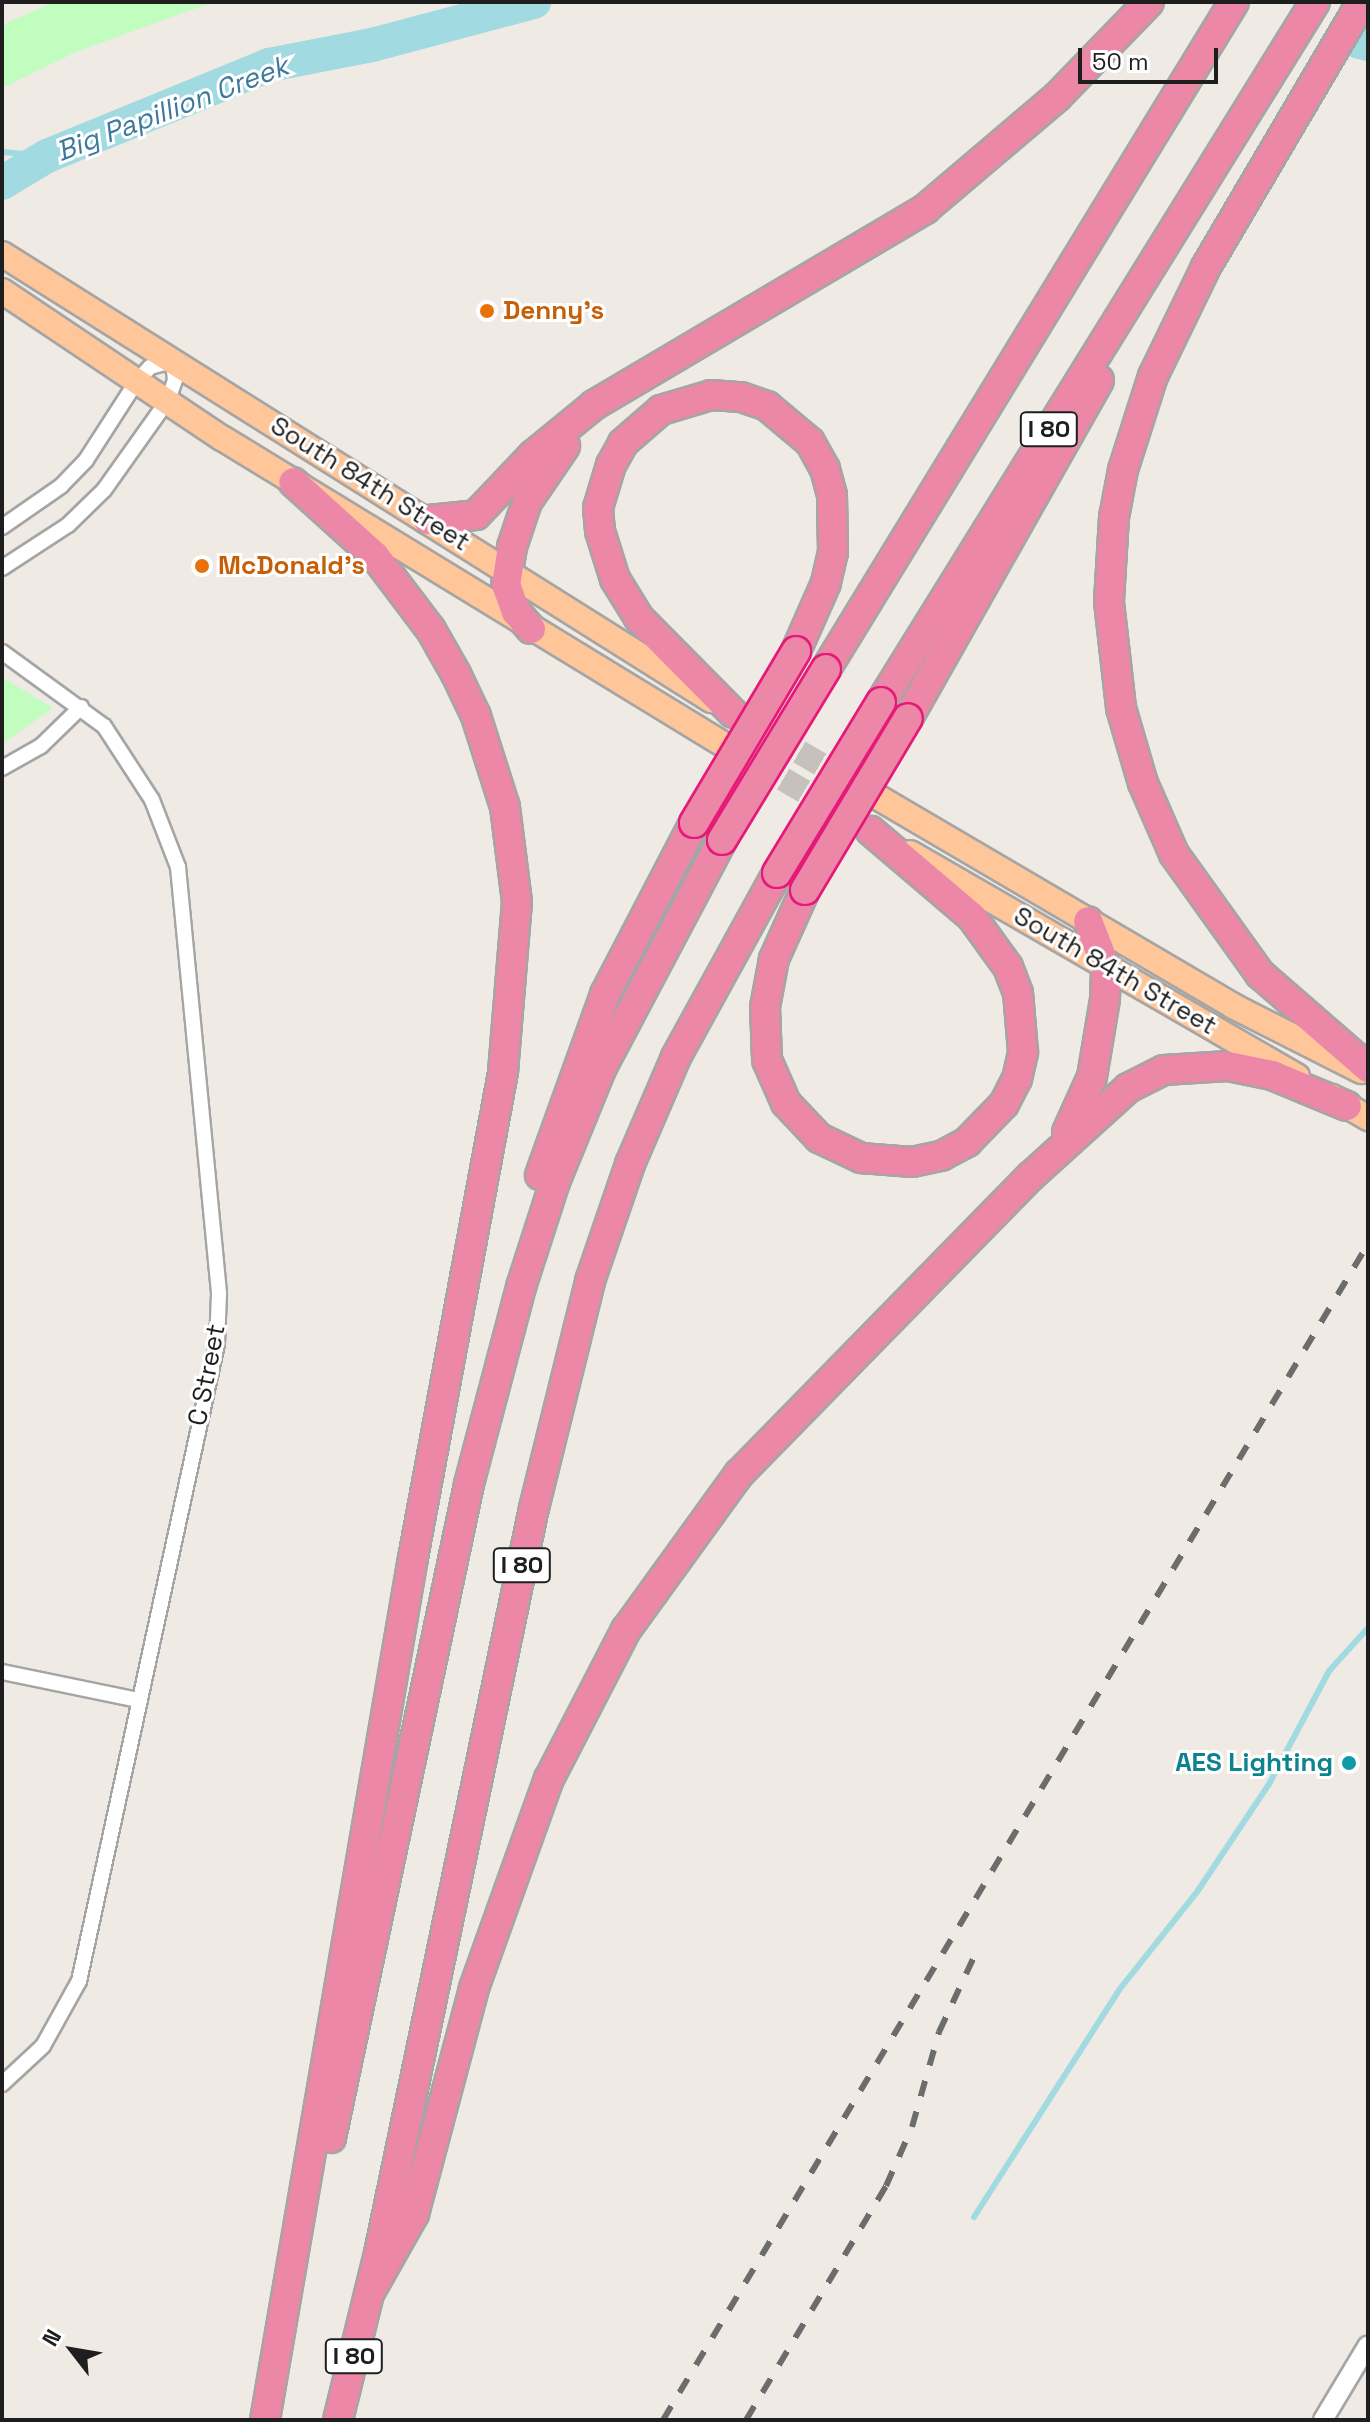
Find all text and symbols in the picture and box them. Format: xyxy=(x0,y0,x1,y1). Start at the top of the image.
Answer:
scale bar xyxy=(1082,32,1222,82)
text: 50 m xyxy=(1092,46,1149,77)
water label: Big Papillion Creek xyxy=(51,48,293,168)
place label: Denny's xyxy=(503,295,604,327)
marker: Denny's xyxy=(478,302,496,320)
road number: I 80 xyxy=(1019,409,1079,449)
street label: South 84th Street xyxy=(265,410,475,558)
place label: McDonald's xyxy=(218,550,365,582)
marker: McDonald's xyxy=(193,557,211,575)
street label: South 84th Street xyxy=(1008,900,1222,1042)
street label: C Street xyxy=(182,1322,232,1428)
road number: I 80 xyxy=(492,1545,552,1585)
place label: AES Lighting xyxy=(1175,1747,1333,1779)
marker: AES Lighting xyxy=(1340,1754,1358,1772)
north arrow xyxy=(32,2310,112,2390)
text: N xyxy=(36,2324,67,2351)
road number: I 80 xyxy=(324,2336,384,2376)

